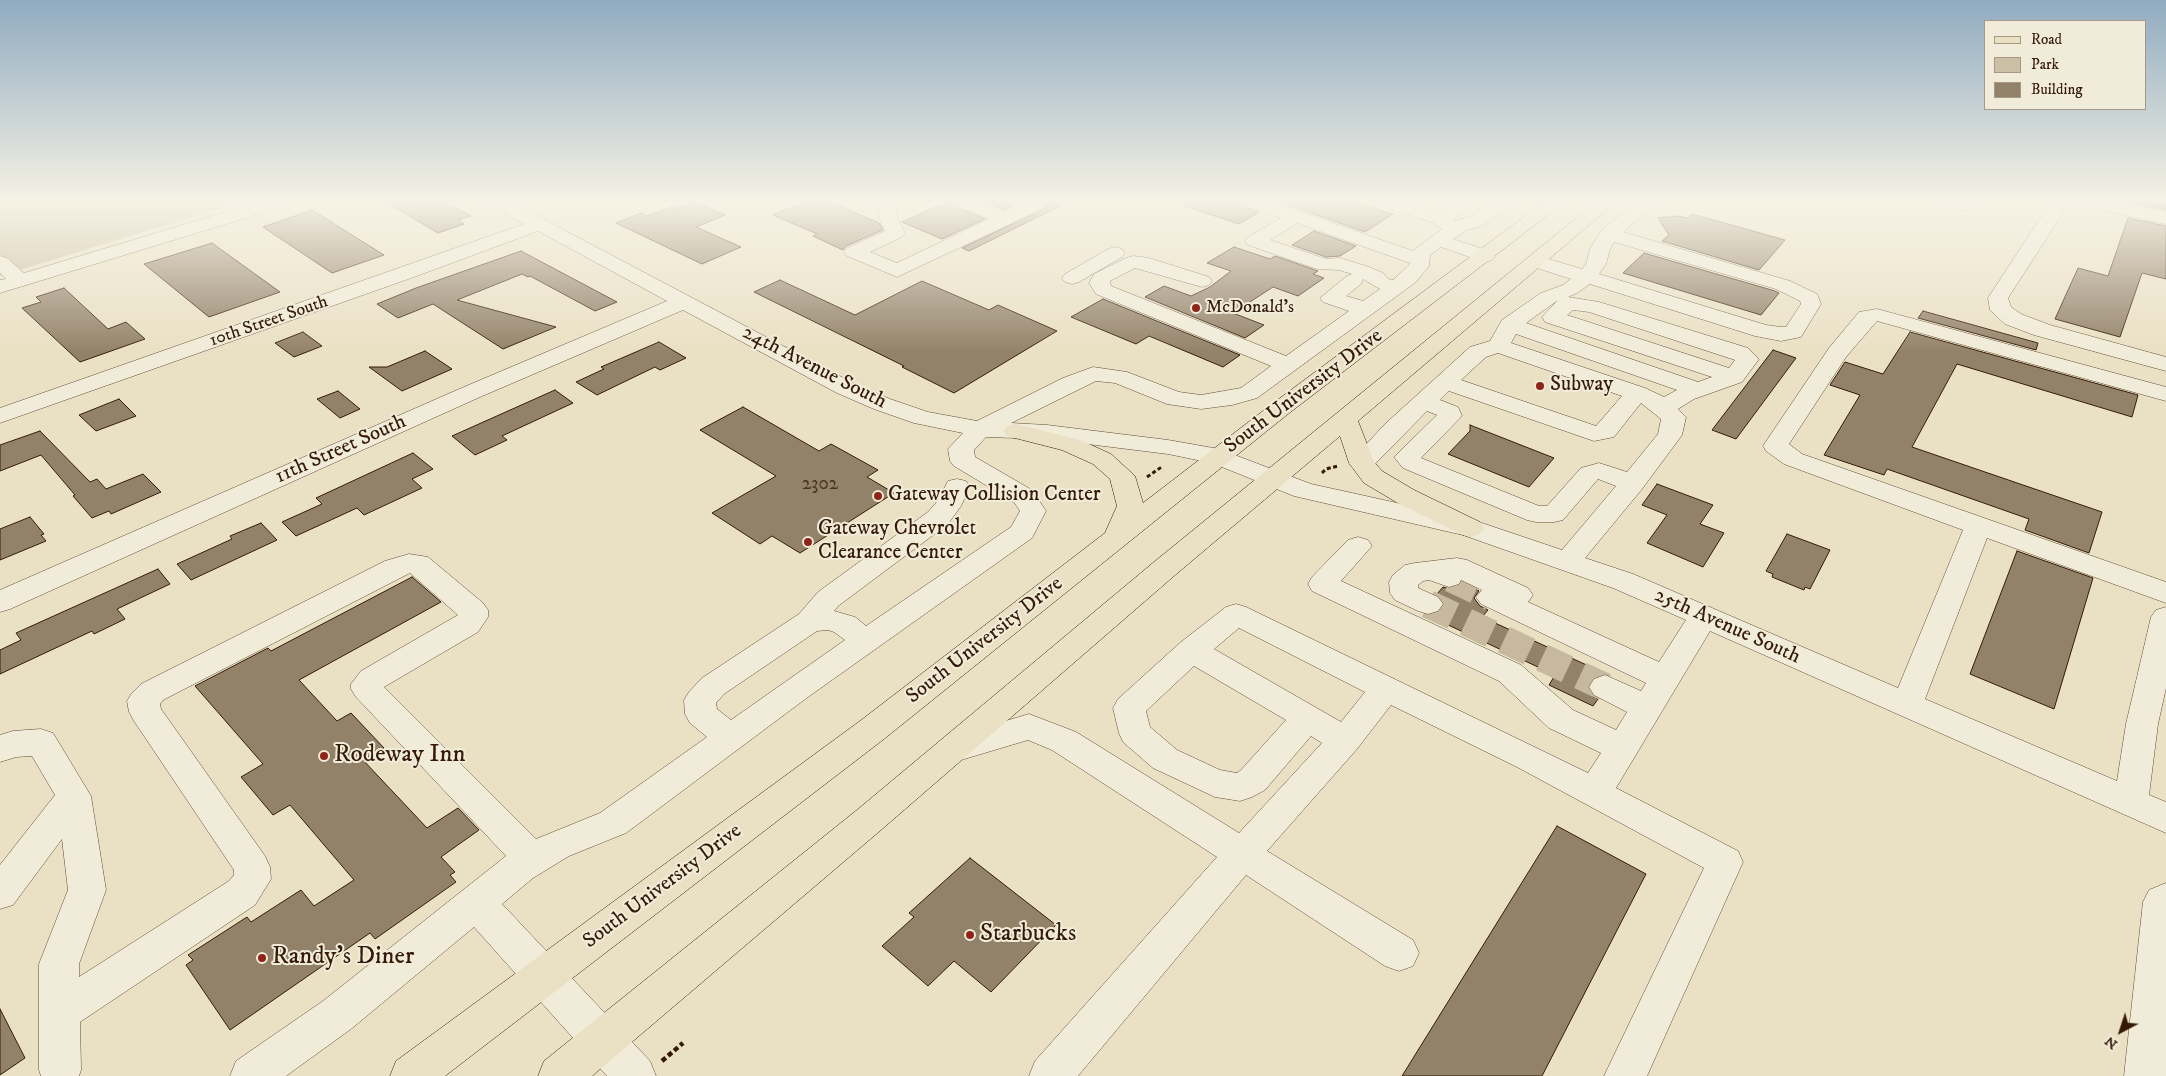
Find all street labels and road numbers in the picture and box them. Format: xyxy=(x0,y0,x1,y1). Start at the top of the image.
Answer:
street label: 10th Street South xyxy=(207,292,331,352)
street label: 24th Avenue South xyxy=(738,321,890,415)
street label: South University Drive xyxy=(1220,324,1388,460)
street label: 11th Street South xyxy=(271,410,411,490)
street label: South University Drive xyxy=(902,572,1068,710)
street label: 25th Avenue South xyxy=(1650,584,1804,670)
street label: South University Drive xyxy=(579,819,747,955)

